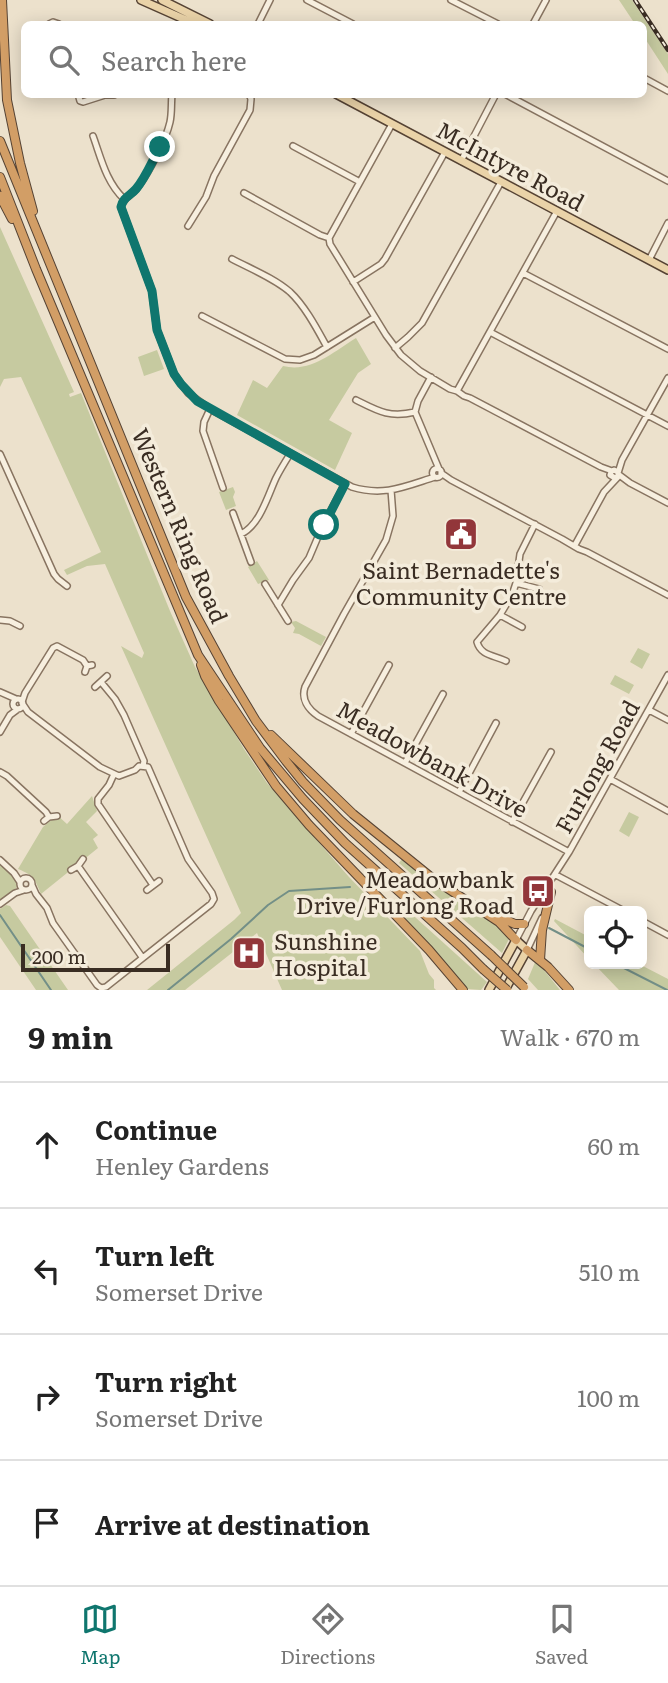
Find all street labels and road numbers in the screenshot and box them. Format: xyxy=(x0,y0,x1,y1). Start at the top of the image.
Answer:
street label: McIntyre Road xyxy=(431,112,591,218)
street label: Western Ring Road xyxy=(124,422,238,628)
street label: Meadowbank Drive xyxy=(331,691,535,825)
street label: Furlong Road xyxy=(545,693,647,839)

